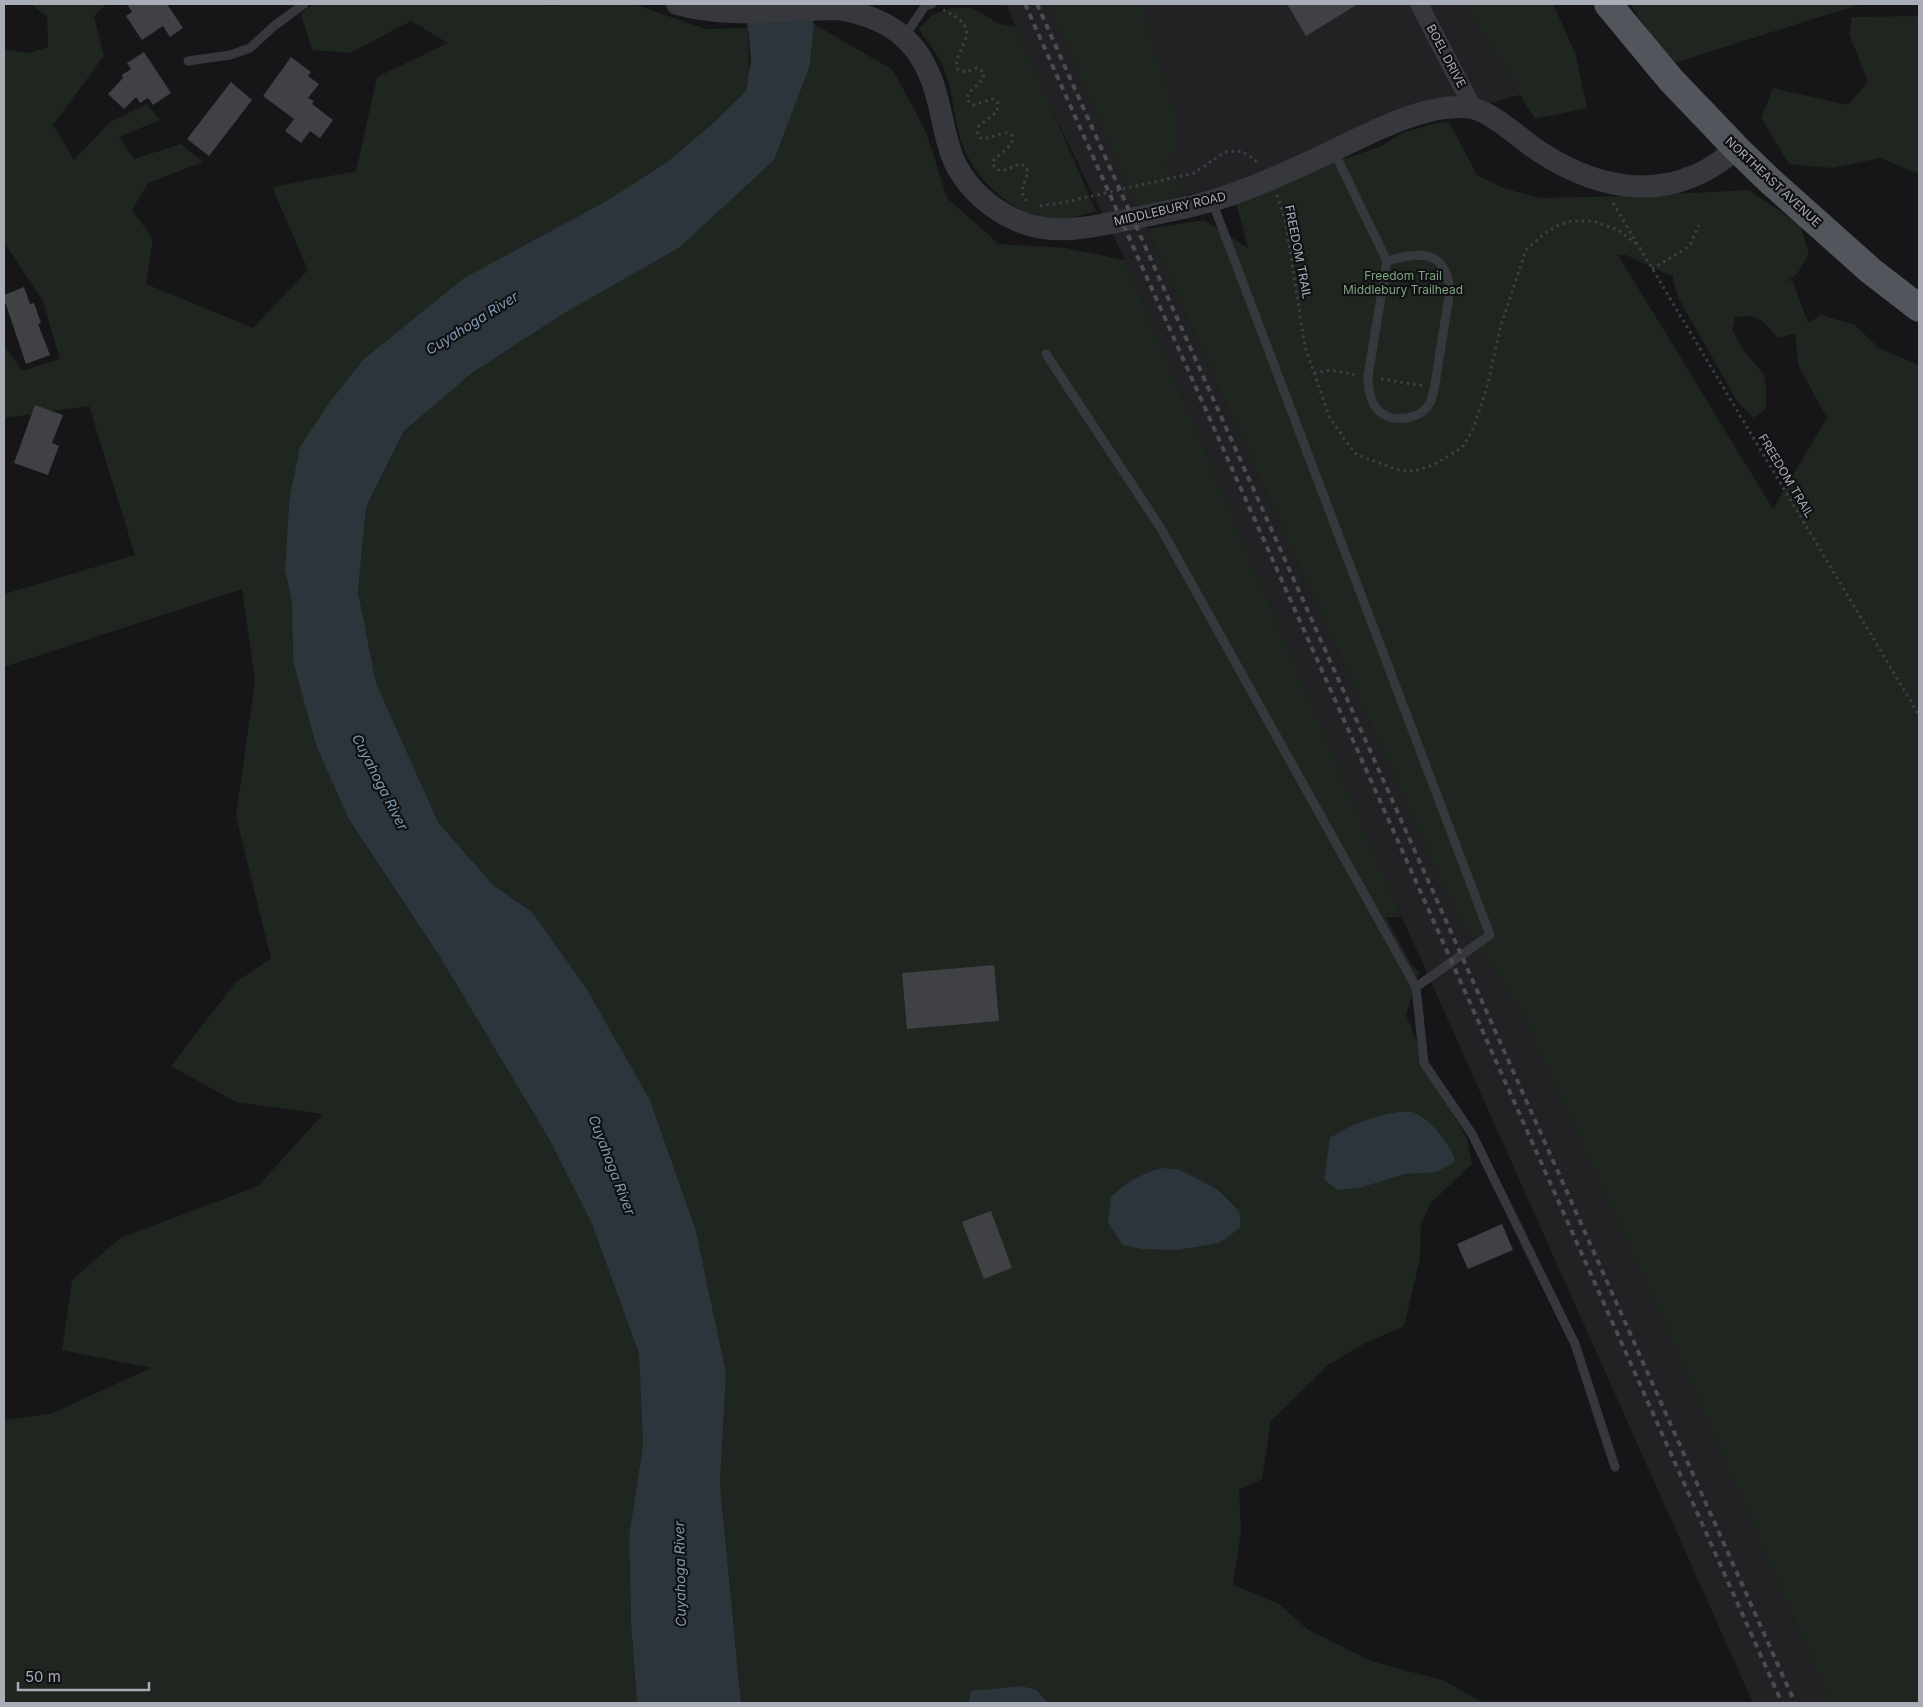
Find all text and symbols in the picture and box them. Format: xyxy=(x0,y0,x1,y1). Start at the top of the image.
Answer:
street label: BOEL DRIVE xyxy=(1424,22,1469,90)
street label: NORTHEAST AVENUE xyxy=(1722,134,1824,230)
street label: MIDDLEBURY ROAD xyxy=(1112,188,1227,229)
street label: FREEDOM TRAIL xyxy=(1282,204,1315,300)
park label: Freedom Trail Middlebury Trailhead xyxy=(1343,268,1463,297)
water label: Cuyahoga River xyxy=(422,287,522,358)
street label: FREEDOM TRAIL xyxy=(1756,431,1817,521)
water label: Cuyahoga River xyxy=(349,731,412,833)
water label: Cuyahoga River xyxy=(586,1112,640,1218)
water label: Cuyahoga River xyxy=(670,1520,689,1627)
scale bar xyxy=(18,1660,149,1692)
text: 50 m xyxy=(25,1667,61,1686)

